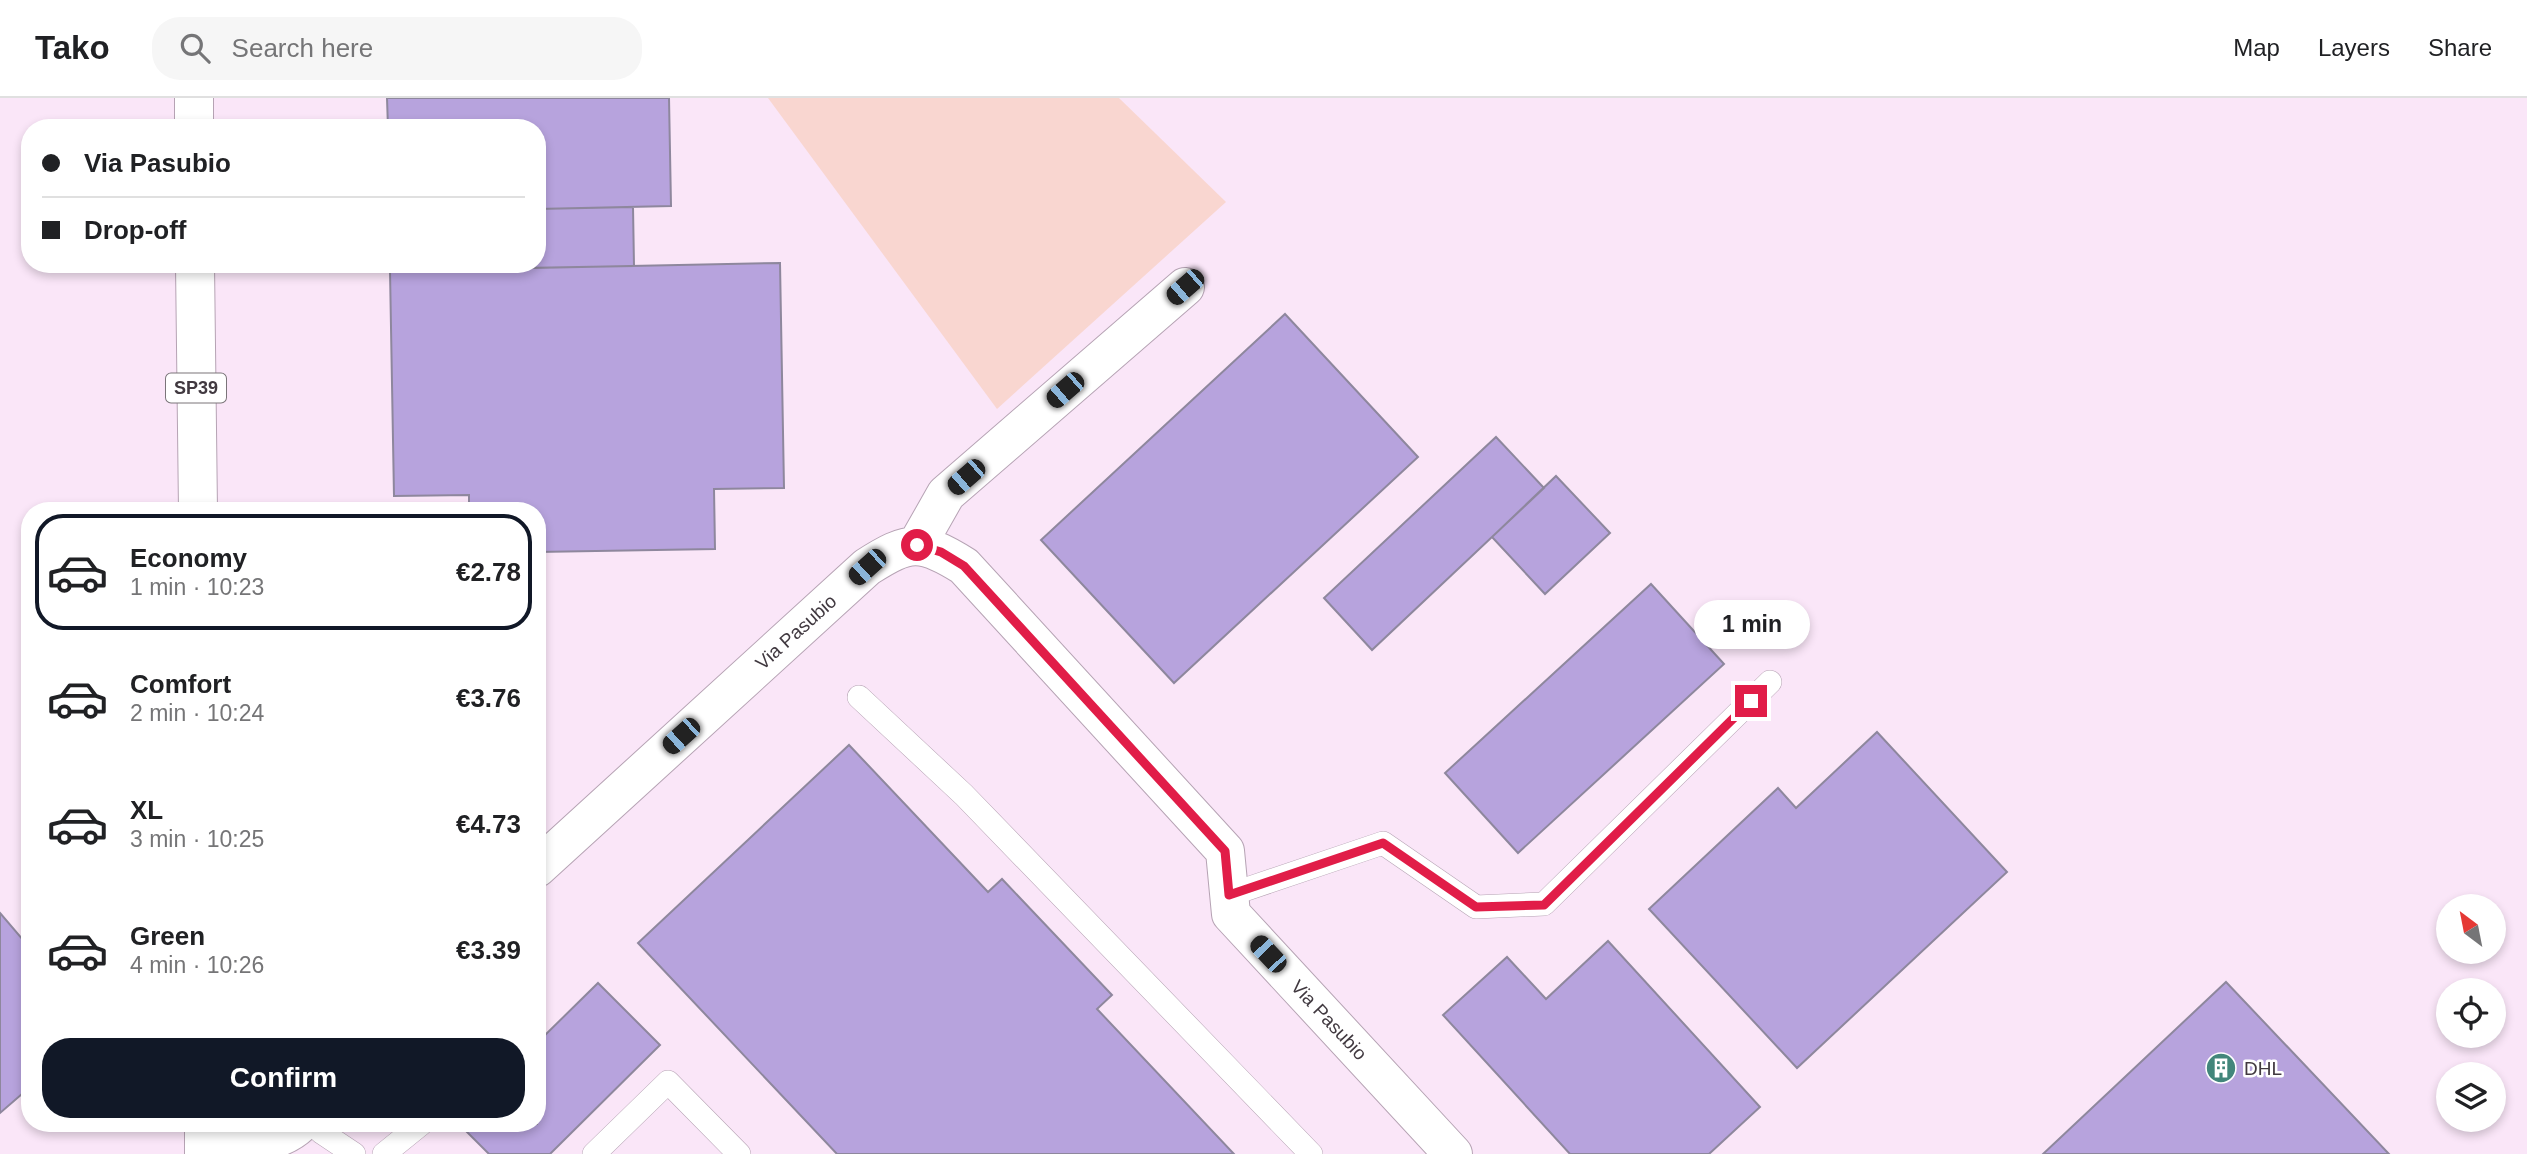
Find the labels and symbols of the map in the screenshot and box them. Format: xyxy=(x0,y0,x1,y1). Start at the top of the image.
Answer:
car xyxy=(1163,265,1208,309)
car xyxy=(1043,368,1088,412)
road number: SP39 xyxy=(166,374,226,402)
car xyxy=(944,455,989,499)
route start xyxy=(901,529,933,561)
car xyxy=(845,545,890,589)
street label: Via Pasubio xyxy=(751,590,841,674)
callout: 1 min xyxy=(1693,600,1809,648)
route end xyxy=(1735,685,1767,717)
car xyxy=(659,714,704,758)
north arrow xyxy=(2436,894,2506,964)
car xyxy=(1246,931,1291,977)
street label: Via Pasubio xyxy=(1287,976,1371,1064)
building icon: DHL xyxy=(2204,1051,2238,1085)
place label: DHL xyxy=(2244,1058,2282,1079)

